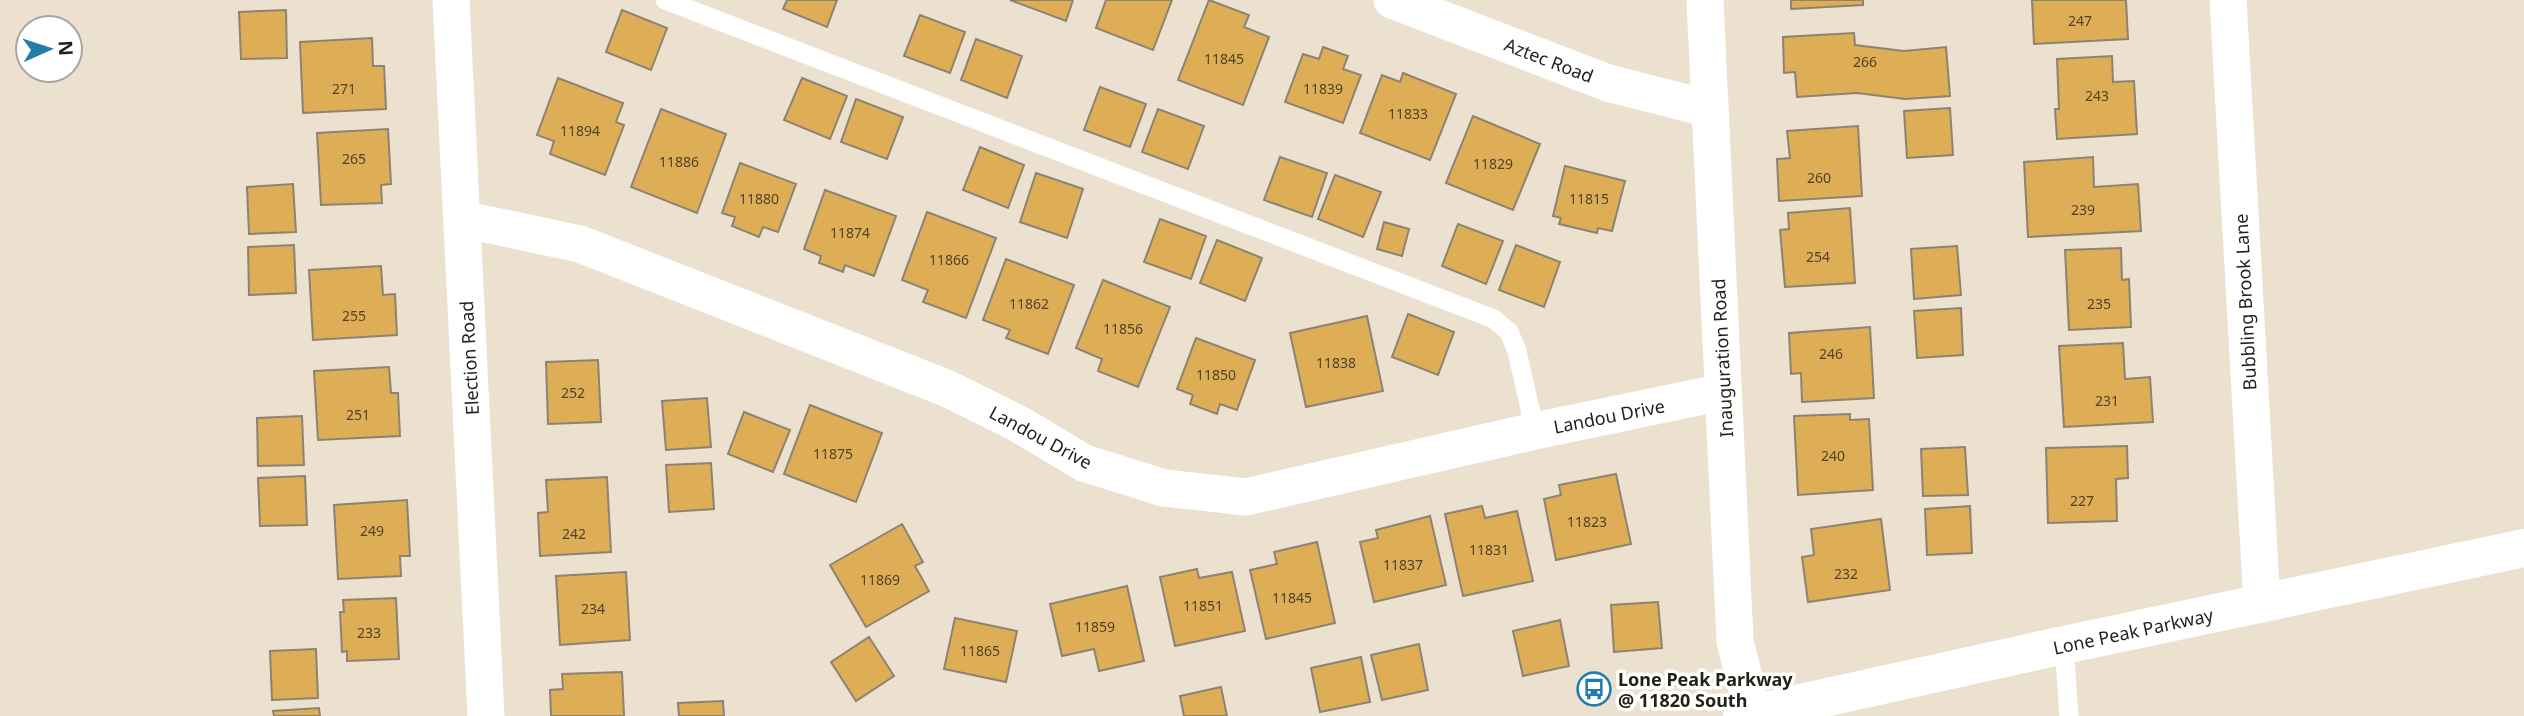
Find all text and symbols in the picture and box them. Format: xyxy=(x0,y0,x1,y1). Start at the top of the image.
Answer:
house number: 247 xyxy=(2068,11,2092,30)
north arrow xyxy=(14,14,84,84)
street label: Aztec Road xyxy=(1501,32,1597,88)
text: N xyxy=(53,40,79,57)
house number: 11845 xyxy=(1204,49,1244,68)
house number: 266 xyxy=(1853,52,1877,71)
house number: 271 xyxy=(332,79,356,98)
house number: 11839 xyxy=(1303,79,1343,98)
house number: 243 xyxy=(2085,86,2109,105)
house number: 11833 xyxy=(1388,104,1428,123)
house number: 11894 xyxy=(560,121,600,140)
house number: 265 xyxy=(342,149,366,168)
house number: 11886 xyxy=(659,152,699,171)
house number: 11829 xyxy=(1473,154,1513,173)
house number: 260 xyxy=(1807,168,1831,187)
house number: 11880 xyxy=(739,189,779,208)
house number: 11815 xyxy=(1569,189,1609,208)
house number: 239 xyxy=(2071,200,2095,219)
street label: Bubbling Brook Lane xyxy=(2228,213,2262,391)
house number: 11874 xyxy=(830,223,870,242)
house number: 254 xyxy=(1806,247,1830,266)
house number: 11866 xyxy=(929,250,969,269)
street label: Inauguration Road xyxy=(1706,278,1738,438)
house number: 11862 xyxy=(1009,294,1049,313)
house number: 235 xyxy=(2087,294,2111,313)
street label: Election Road xyxy=(454,300,484,416)
house number: 255 xyxy=(342,306,366,325)
house number: 11856 xyxy=(1103,319,1143,338)
house number: 246 xyxy=(1819,344,1843,363)
house number: 11838 xyxy=(1316,353,1356,372)
house number: 11850 xyxy=(1196,365,1236,384)
house number: 252 xyxy=(561,383,585,402)
house number: 231 xyxy=(2095,391,2119,410)
street label: Landou Drive xyxy=(1551,393,1667,439)
street label: Landou Drive xyxy=(986,400,1096,474)
house number: 251 xyxy=(346,405,370,424)
house number: 11875 xyxy=(813,444,853,463)
house number: 240 xyxy=(1821,446,1845,465)
house number: 227 xyxy=(2070,491,2094,510)
house number: 11823 xyxy=(1567,512,1607,531)
house number: 249 xyxy=(360,521,384,540)
house number: 242 xyxy=(562,524,586,543)
house number: 11831 xyxy=(1469,540,1509,559)
house number: 11837 xyxy=(1383,555,1423,574)
house number: 232 xyxy=(1834,564,1858,583)
house number: 11869 xyxy=(860,570,900,589)
house number: 11845 xyxy=(1272,588,1312,607)
house number: 11851 xyxy=(1183,596,1223,615)
house number: 234 xyxy=(581,599,605,618)
street label: Lone Peak Parkway xyxy=(2051,602,2216,660)
house number: 11859 xyxy=(1075,617,1115,636)
house number: 233 xyxy=(357,623,381,642)
house number: 11865 xyxy=(960,641,1000,660)
place label: Lone Peak Parkway @ 11820 South xyxy=(1618,667,1793,712)
bus stop icon: Lone Peak Parkway @ 11820 South xyxy=(1575,670,1613,708)

